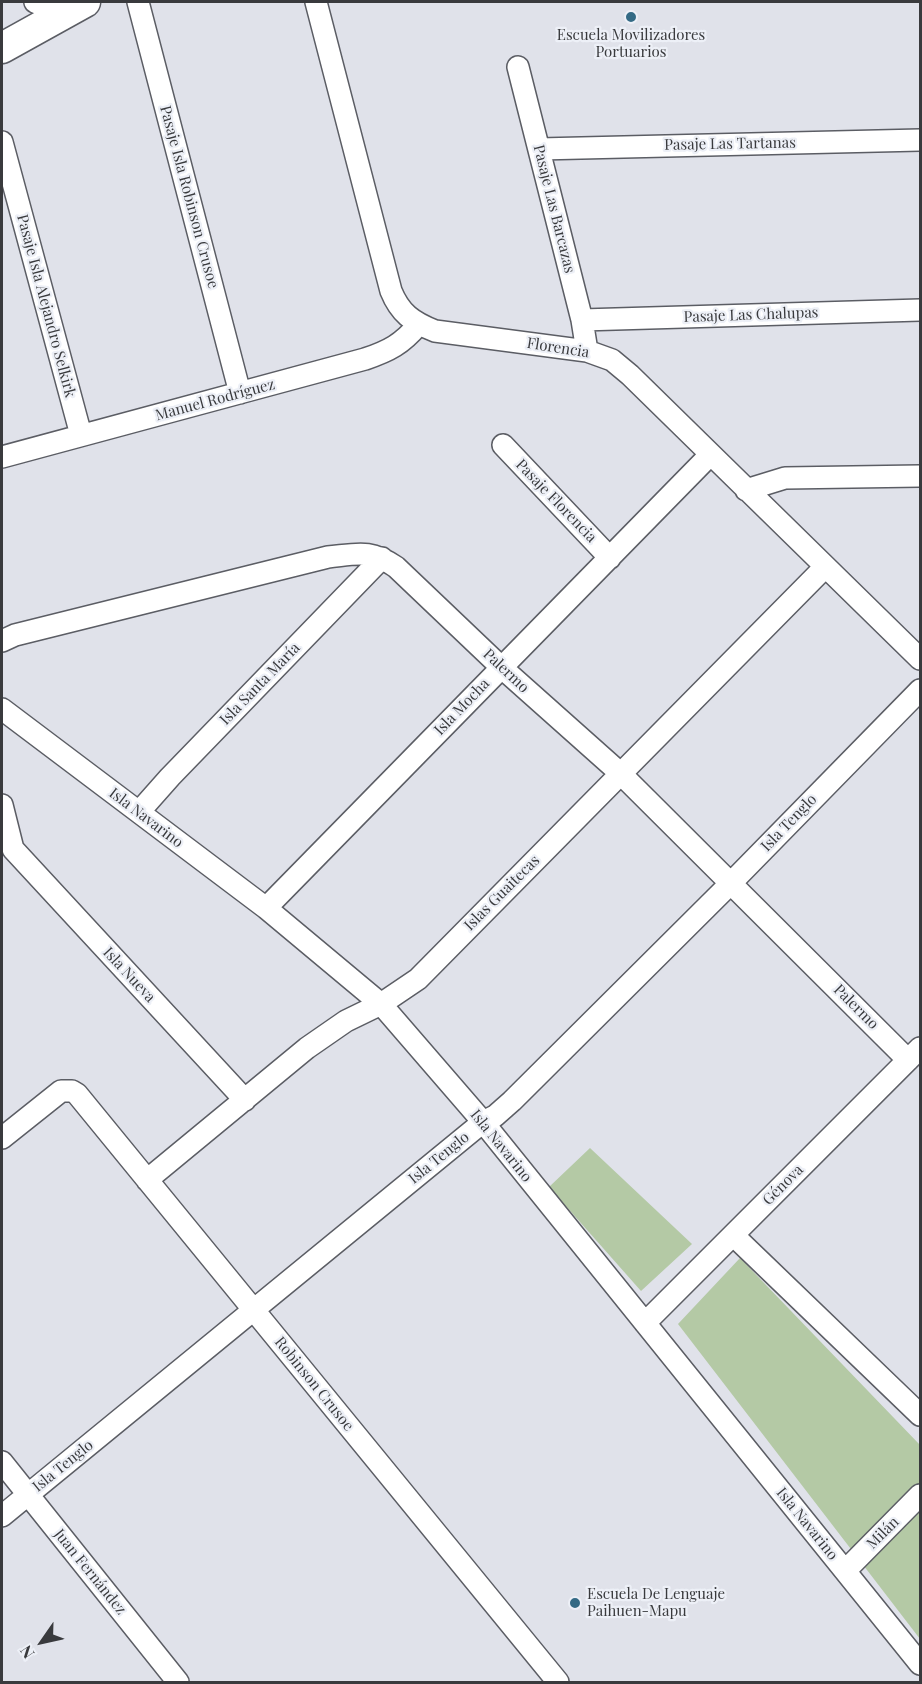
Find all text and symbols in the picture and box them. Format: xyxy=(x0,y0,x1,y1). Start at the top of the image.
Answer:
marker: Escuela Movilizadores Portuarios xyxy=(624,10,638,24)
place label: Escuela Movilizadores Portuarios xyxy=(557,26,705,61)
street label: Pasaje Isla Robinson Crusoe xyxy=(156,104,222,290)
street label: Pasaje Las Tartanas xyxy=(664,134,796,154)
street label: Pasaje Las Barcazas xyxy=(529,143,579,275)
street label: Pasaje Isla Alejandro Selkirk xyxy=(13,213,79,399)
street label: Pasaje Las Chalupas xyxy=(683,304,819,326)
street label: Florencia xyxy=(526,334,590,362)
street label: Manuel Rodríguez xyxy=(153,375,277,425)
street label: Pasaje Florencia xyxy=(512,456,600,546)
street label: Isla Santa María xyxy=(216,639,304,729)
street label: Palermo xyxy=(479,645,533,697)
street label: Isla Mocha xyxy=(431,675,493,739)
street label: Isla Navarino xyxy=(106,784,186,852)
street label: Isla Tenglo xyxy=(757,791,821,855)
street label: Islas Guaitecas xyxy=(460,851,544,935)
street label: Isla Nueva xyxy=(99,944,159,1006)
street label: Palermo xyxy=(830,981,882,1033)
street label: Isla Navarino xyxy=(466,1106,536,1186)
street label: Isla Tenglo xyxy=(405,1128,473,1188)
street label: Génova xyxy=(759,1161,807,1209)
street label: Robinson Crusoe xyxy=(271,1333,357,1435)
street label: Isla Tenglo xyxy=(29,1436,97,1496)
street label: Isla Navarino xyxy=(772,1484,842,1564)
street label: Milán xyxy=(863,1513,903,1553)
street label: Juan Fernández xyxy=(50,1526,130,1618)
place label: Escuela De Lenguaje Paihuen-Mapu xyxy=(587,1585,725,1620)
marker: Escuela De Lenguaje Paihuen-Mapu xyxy=(568,1596,582,1610)
north arrow xyxy=(12,1612,72,1672)
text: N xyxy=(15,1642,39,1663)

